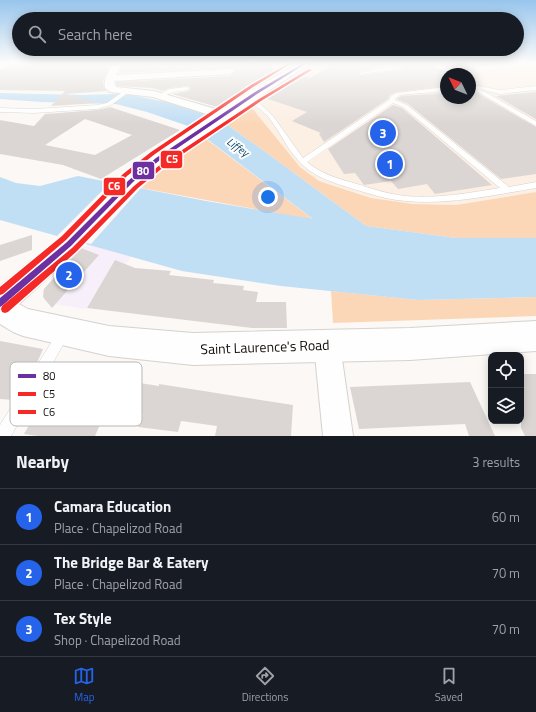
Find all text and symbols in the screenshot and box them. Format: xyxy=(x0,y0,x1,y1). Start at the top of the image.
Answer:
search box xyxy=(12,12,524,56)
icon: search xyxy=(26,23,48,45)
text: Search here xyxy=(58,23,132,46)
north arrow xyxy=(440,68,476,104)
pin: 3 xyxy=(370,118,396,148)
water label: Liffey xyxy=(224,134,253,161)
pin: 1 xyxy=(377,149,403,179)
line badge: C5 xyxy=(160,150,183,169)
text: C5 xyxy=(166,151,178,167)
line badge: 80 xyxy=(132,161,155,180)
text: 80 xyxy=(137,163,149,179)
line badge: C6 xyxy=(103,177,126,196)
text: C6 xyxy=(108,178,120,194)
your location xyxy=(258,187,278,207)
pin: 2 xyxy=(56,260,82,290)
street label: Saint Laurence's Road xyxy=(200,334,330,359)
map controls xyxy=(488,352,524,424)
button: locate xyxy=(488,352,524,388)
legend xyxy=(10,362,142,426)
text: 80 xyxy=(43,368,55,384)
text: C5 xyxy=(43,386,55,402)
button: layers xyxy=(488,388,524,424)
text: C6 xyxy=(43,404,55,420)
text: Nearby xyxy=(16,449,69,475)
text: 3 results xyxy=(472,452,520,472)
text: Camara Education xyxy=(54,495,171,518)
text: 1 xyxy=(25,507,33,527)
text: 60 m xyxy=(492,507,520,527)
text: Place · Chapelizod Road xyxy=(54,518,182,538)
text: The Bridge Bar & Eatery xyxy=(54,551,209,574)
text: 2 xyxy=(25,563,33,583)
text: 70 m xyxy=(492,563,520,583)
text: Place · Chapelizod Road xyxy=(54,574,182,594)
text: Tex Style xyxy=(54,607,112,630)
text: 3 xyxy=(25,619,33,639)
text: 70 m xyxy=(492,619,520,639)
text: Shop · Chapelizod Road xyxy=(54,630,181,650)
tab: Map xyxy=(73,665,95,705)
tab: Directions xyxy=(242,665,288,705)
tab: Saved xyxy=(435,665,463,705)

